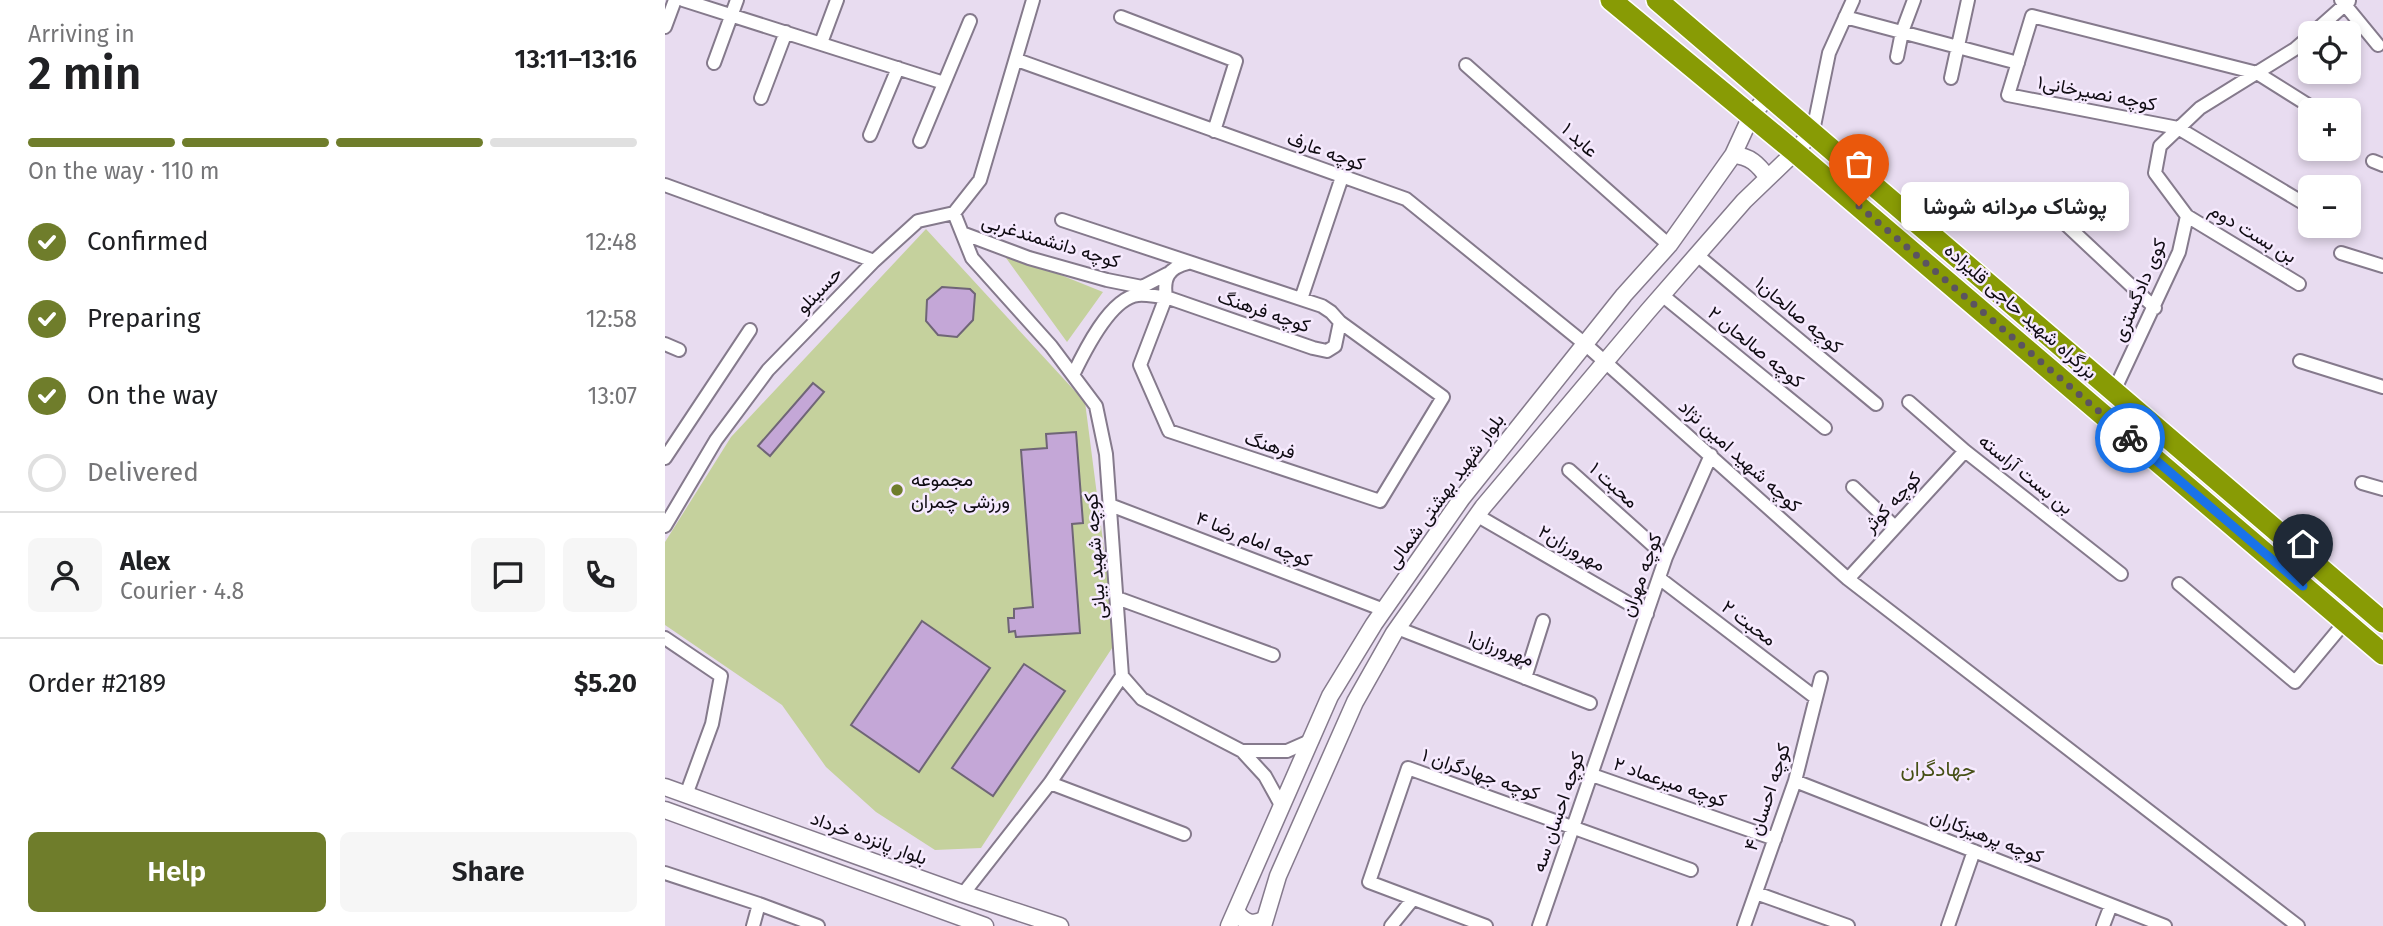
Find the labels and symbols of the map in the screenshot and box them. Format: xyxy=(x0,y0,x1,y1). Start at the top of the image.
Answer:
street label: کوچه نصیرخانی۱ xyxy=(2035,70,2158,118)
street label: عابد ۱ xyxy=(1557,118,1603,162)
street label: کوچه عارف xyxy=(1283,126,1368,178)
pin xyxy=(1829,134,1889,206)
callout: پوشاک مردانه شوشا xyxy=(1901,182,2129,230)
street label: بن بست دوم xyxy=(2205,198,2301,269)
street label: کوچه دانشمندغربی xyxy=(979,209,1123,275)
street label: کوی دادگستری xyxy=(2107,235,2171,345)
street label: بزرگراه شهید حاجی قلیزاده xyxy=(1940,238,2102,384)
street label: حسینلو xyxy=(791,262,847,318)
street label: کوچه صالحان۱ xyxy=(1749,272,1847,360)
street label: کوچه فرهنگ xyxy=(1214,284,1313,339)
street label: کوچه صالحان ۲ xyxy=(1702,301,1809,394)
street label: کوچه شهید امین نژاد xyxy=(1673,395,1806,519)
courier xyxy=(2095,403,2165,473)
street label: بلوار شهید بهشتی شمالی xyxy=(1381,409,1509,573)
street label: فرهنگ xyxy=(1242,426,1298,464)
street label: بن بست آراسته xyxy=(1974,429,2078,519)
street label: محبت ۱ xyxy=(1585,457,1643,513)
street label: کوچه کوثر xyxy=(1857,467,1927,539)
place label: مجموعه ورزشی چمران xyxy=(911,468,1010,515)
marker: مجموعه ورزشی چمران xyxy=(889,482,905,498)
street label: کوچه شهید بیانی xyxy=(1079,492,1113,620)
street label: کوچه امام رضا ۴ xyxy=(1192,506,1315,573)
pin xyxy=(2273,514,2333,586)
street label: مهرورزان۲ xyxy=(1534,520,1610,576)
street label: کوچه مهران xyxy=(1615,530,1669,621)
street label: محبت ۲ xyxy=(1717,595,1781,651)
street label: مهرورزان۱ xyxy=(1465,625,1537,671)
street label: کوچه احسان ۴ xyxy=(1739,740,1797,854)
street label: کوچه جهادگران ۱ xyxy=(1419,743,1543,807)
street label: کوچه احسان سه xyxy=(1527,749,1591,876)
street label: کوچه میرعماد ۲ xyxy=(1610,752,1729,814)
district label: جهادگران xyxy=(1901,756,1975,782)
street label: کوچه پرهیزکاران xyxy=(1927,804,2047,870)
street label: بلوار پانزده خرداد xyxy=(807,806,930,872)

